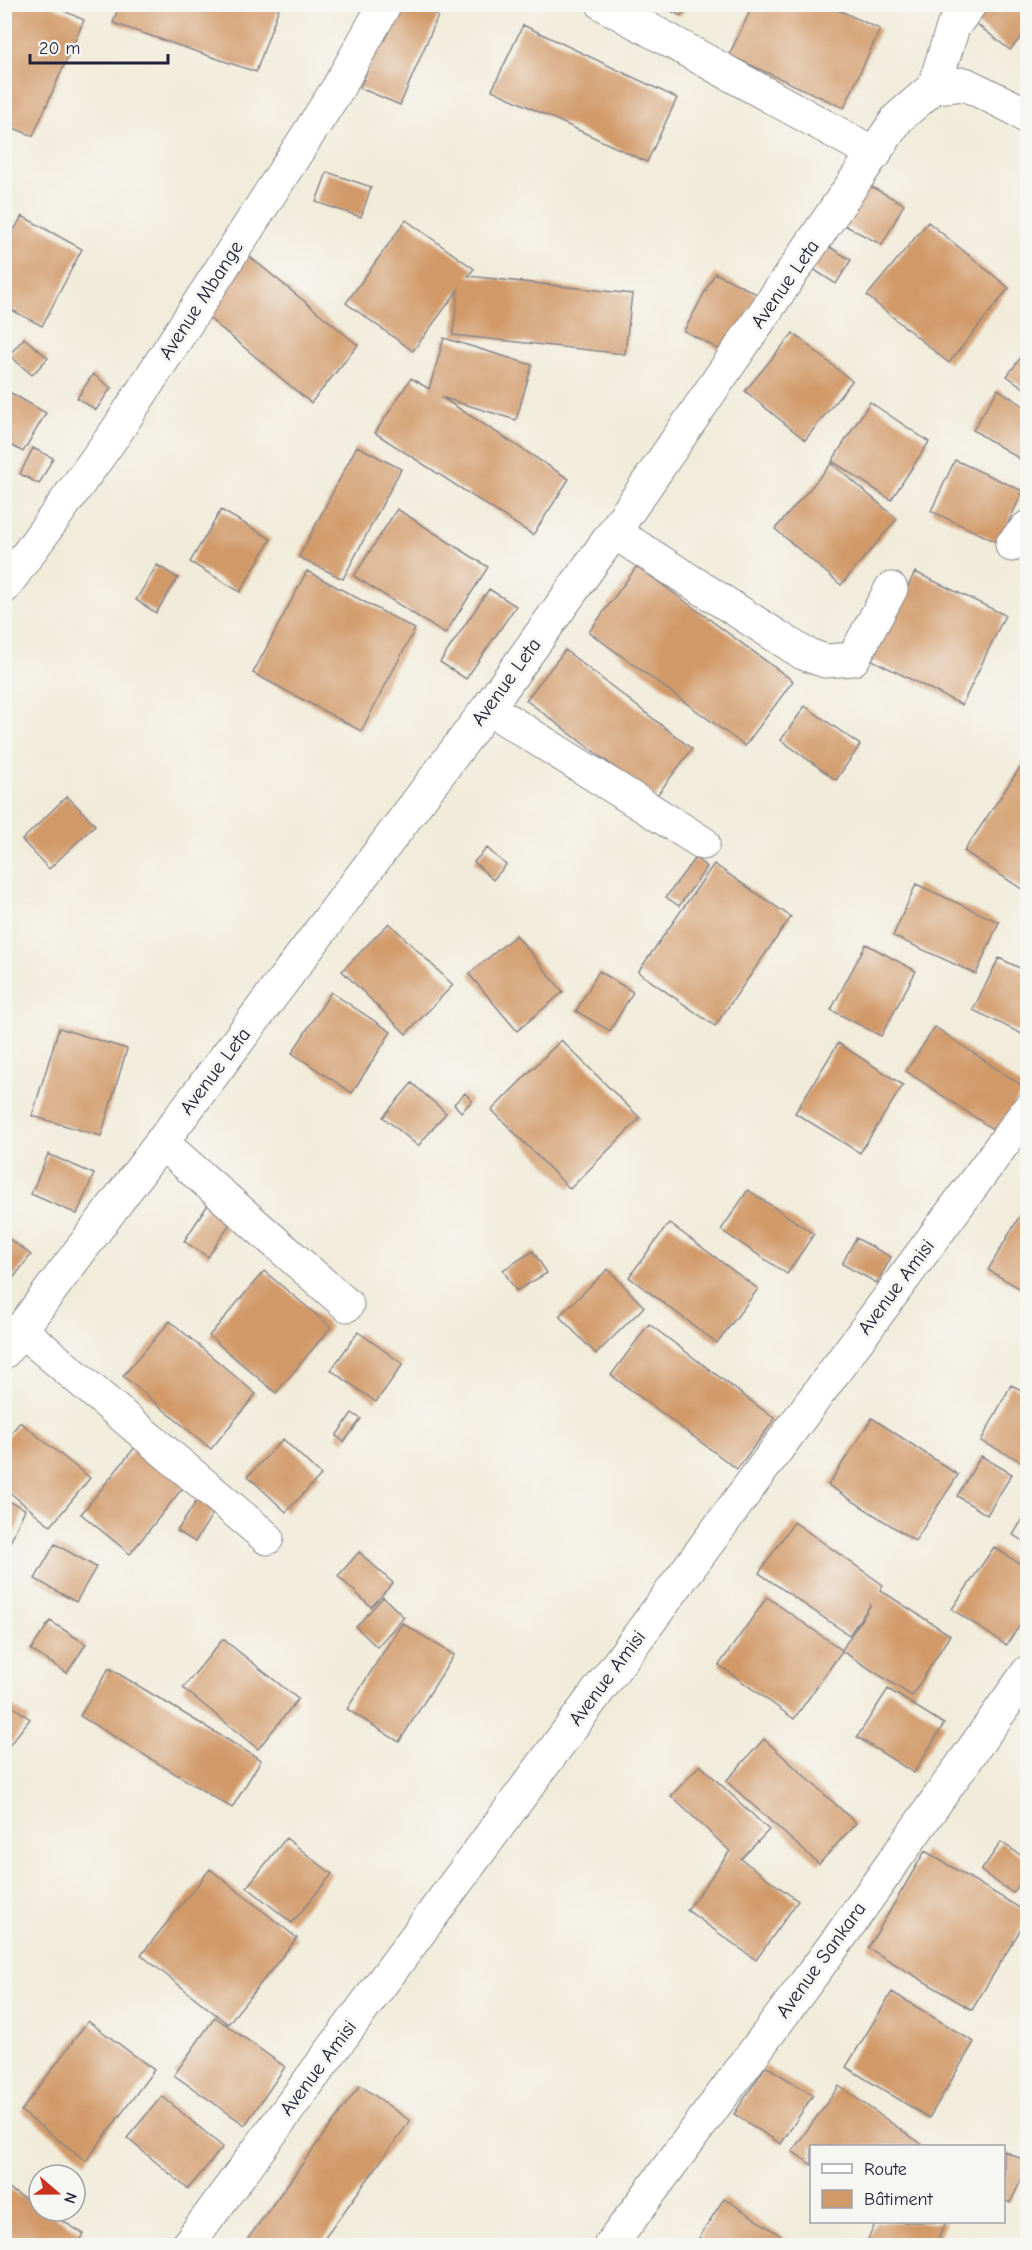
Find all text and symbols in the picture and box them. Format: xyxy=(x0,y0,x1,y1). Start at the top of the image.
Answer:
scale bar xyxy=(30,27,168,65)
text: 20 m xyxy=(39,38,80,59)
street label: Avenue Leta xyxy=(746,235,824,333)
street label: Avenue Mbange xyxy=(154,236,248,364)
street label: Avenue Leta xyxy=(467,634,545,730)
street label: Avenue Leta xyxy=(175,1023,255,1119)
street label: Avenue Amisi xyxy=(853,1235,939,1339)
street label: Avenue Amisi xyxy=(564,1626,650,1730)
street label: Avenue Sankara xyxy=(771,1898,871,2022)
street label: Avenue Amisi xyxy=(275,2016,361,2120)
legend xyxy=(810,2145,1005,2223)
text: Route xyxy=(864,2159,907,2180)
north arrow xyxy=(27,2163,87,2223)
text: Bâtiment xyxy=(864,2189,934,2210)
text: N xyxy=(60,2190,80,2206)

